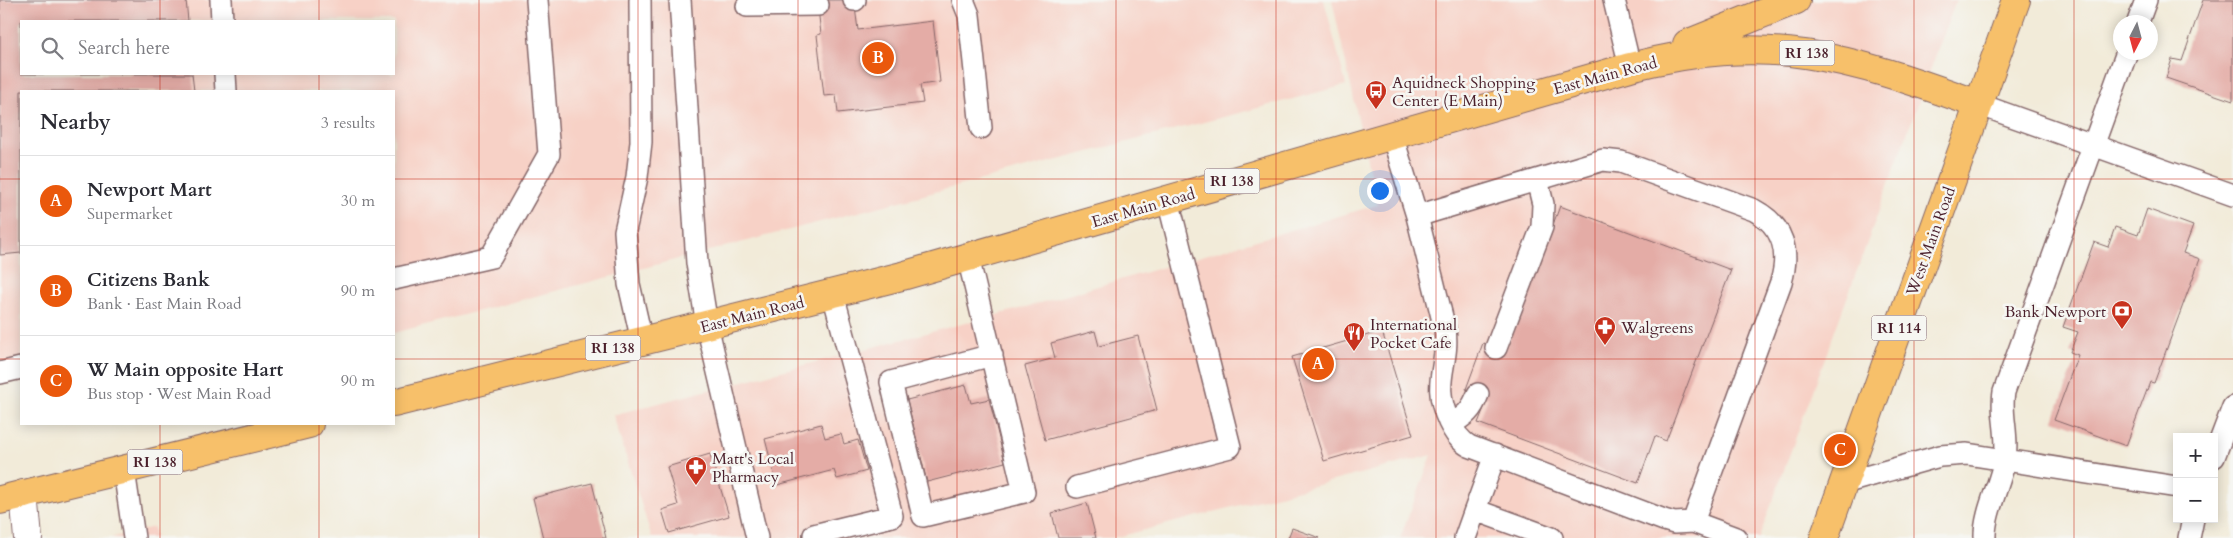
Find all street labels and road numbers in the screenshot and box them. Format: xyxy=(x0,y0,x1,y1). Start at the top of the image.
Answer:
road number: RI 138 xyxy=(1780,40,1834,66)
street label: East Main Road xyxy=(1551,51,1660,100)
road number: RI 138 xyxy=(1204,168,1260,194)
street label: East Main Road xyxy=(1089,183,1198,233)
street label: West Main Road xyxy=(1901,183,1961,300)
street label: East Main Road xyxy=(698,291,807,339)
road number: RI 114 xyxy=(1872,316,1926,340)
road number: RI 138 xyxy=(586,336,640,360)
road number: RI 138 xyxy=(128,450,182,474)

